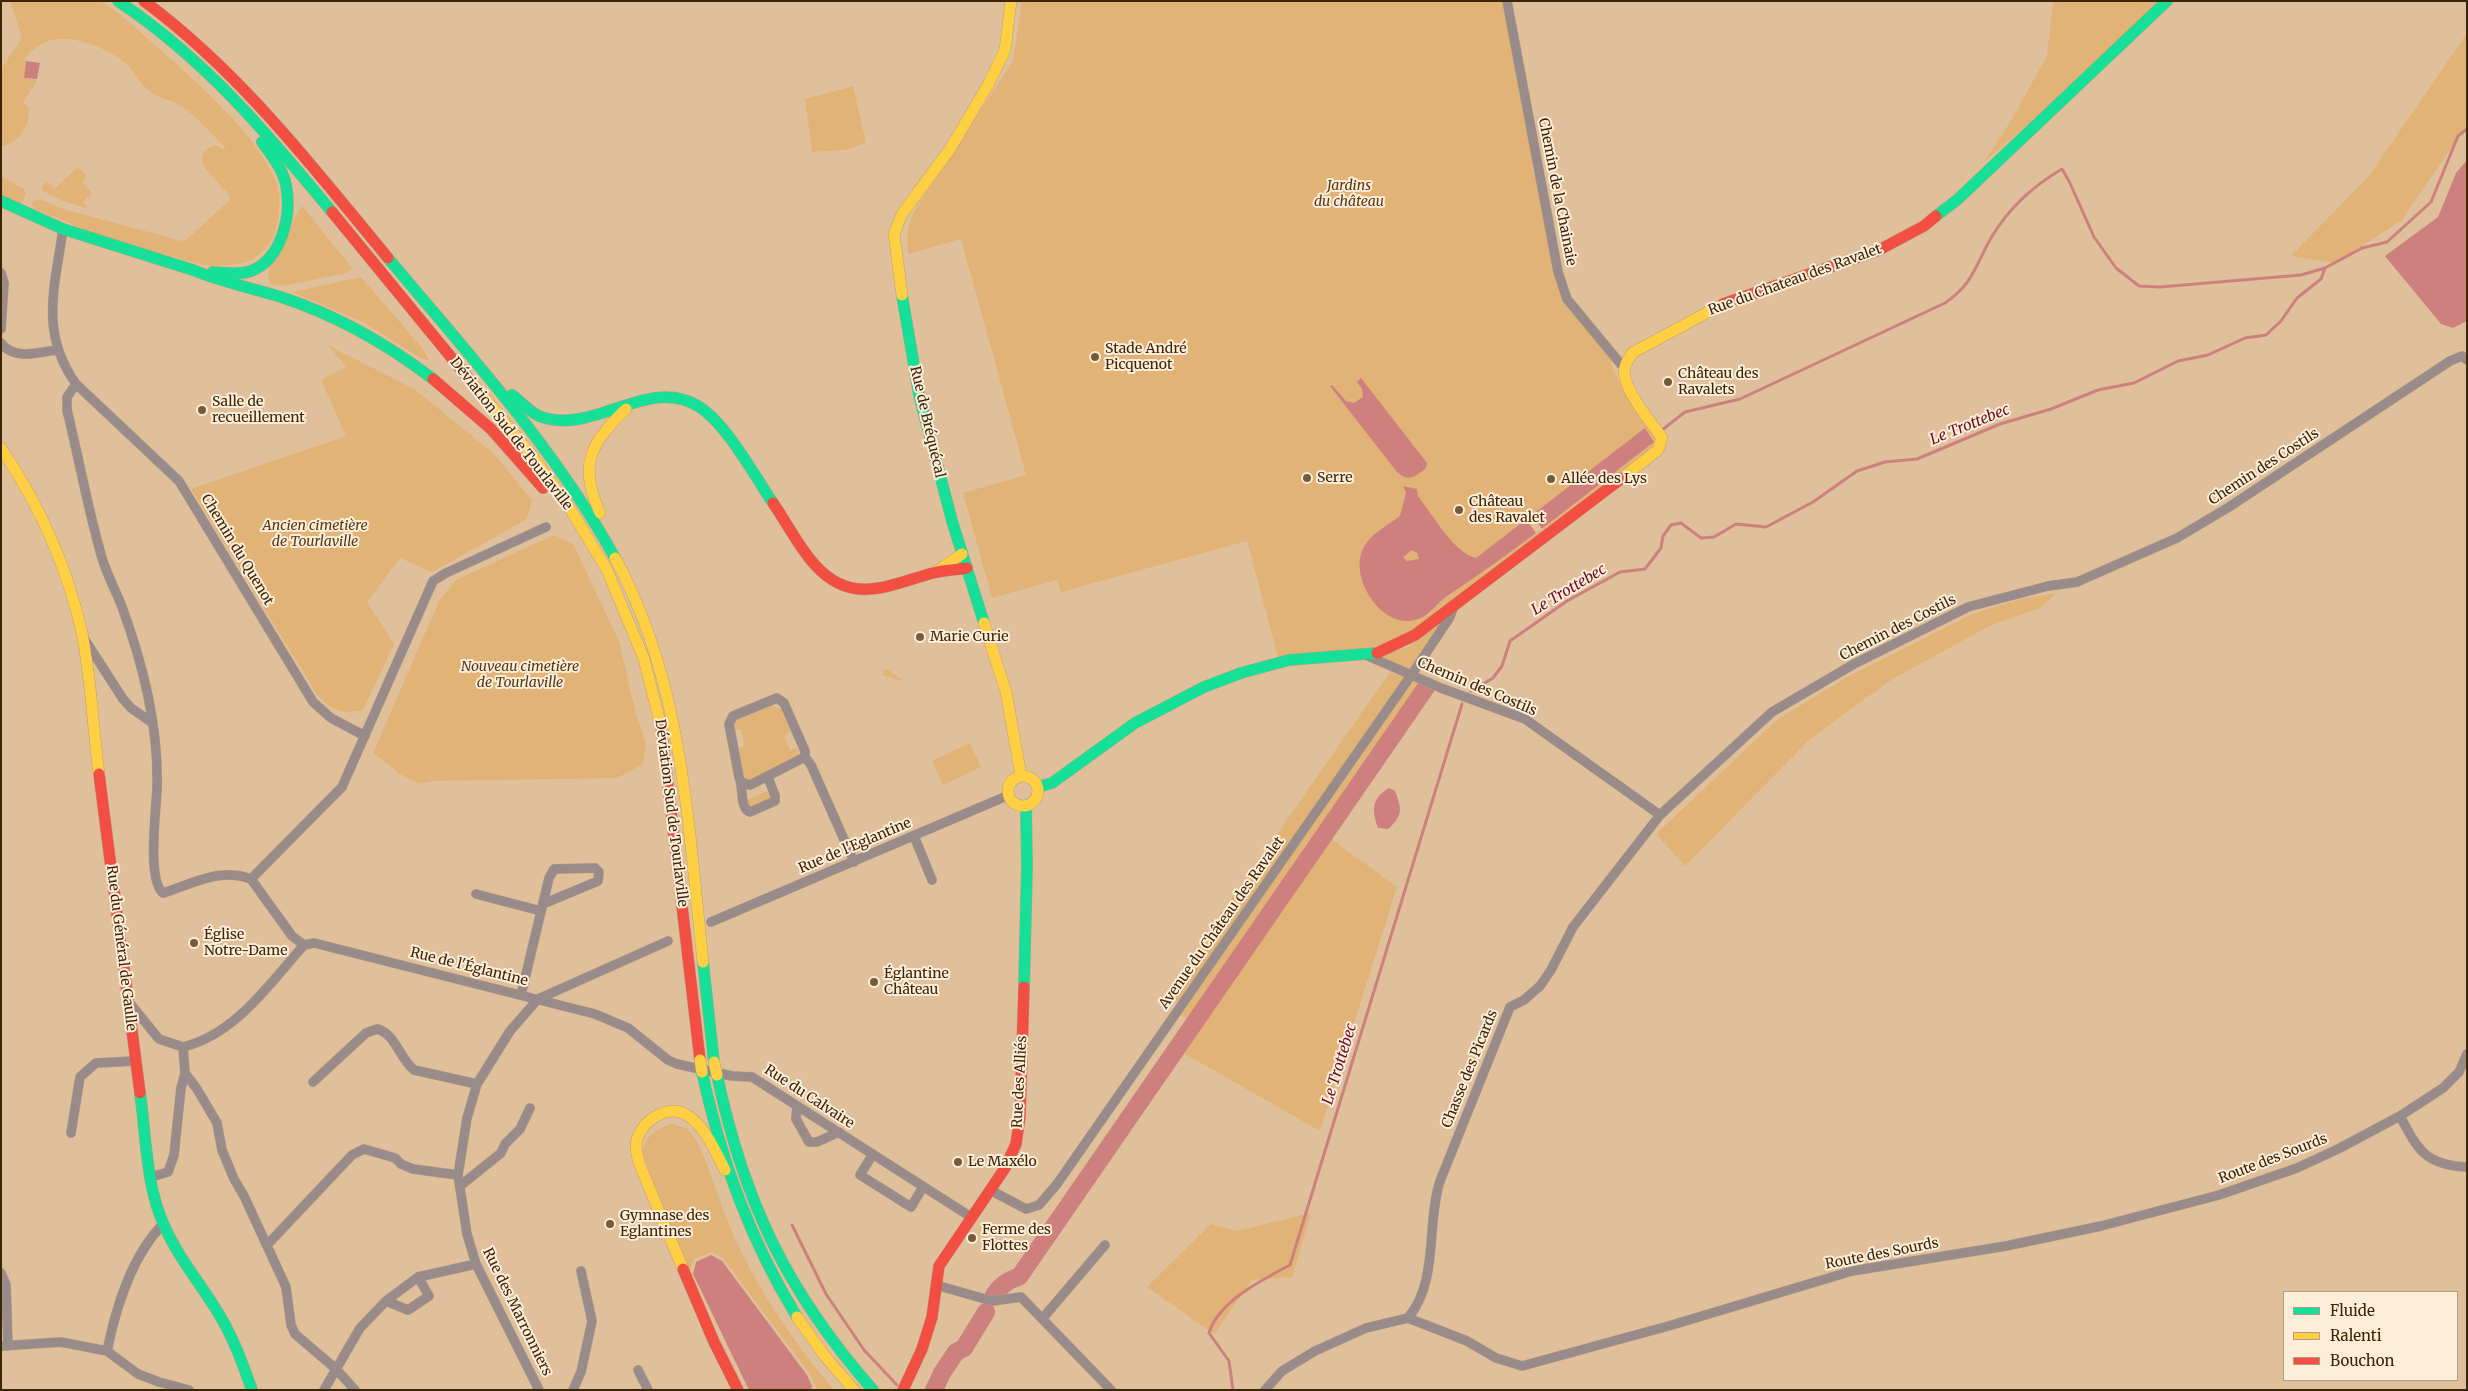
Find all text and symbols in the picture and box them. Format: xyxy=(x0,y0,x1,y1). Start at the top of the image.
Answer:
street label: Chemin de la Chainaie xyxy=(1534,117,1580,267)
park label: Jardins du château xyxy=(1314,178,1384,210)
street label: Rue du Chateau des Ravalet xyxy=(1706,241,1884,319)
place label: Stade André Picquenot xyxy=(1105,341,1186,374)
marker: Stade André Picquenot xyxy=(1089,351,1101,363)
street label: Déviation Sud de Tourlaville xyxy=(446,354,576,514)
street label: Rue de Bréquécal xyxy=(906,364,948,480)
place label: Château des Ravalets xyxy=(1678,366,1759,398)
marker: Château des Ravalets xyxy=(1662,376,1674,388)
place label: Salle de recueillement xyxy=(212,394,305,427)
water label: Le Trottebec xyxy=(1928,401,2012,449)
marker: Salle de recueillement xyxy=(196,404,208,416)
street label: Chemin des Costils xyxy=(2206,425,2322,509)
place label: Serre xyxy=(1317,470,1352,486)
place label: Allée des Lys xyxy=(1561,471,1647,487)
marker: Serre xyxy=(1301,472,1313,484)
marker: Allée des Lys xyxy=(1545,473,1557,485)
street label: Chemin du Quenot xyxy=(197,491,277,609)
place label: Château des Ravalet xyxy=(1469,494,1545,526)
marker: Château des Ravalet xyxy=(1453,504,1465,516)
park label: Ancien cimetière de Tourlaville xyxy=(262,518,368,550)
water label: Le Trottebec xyxy=(1528,561,1610,619)
street label: Chemin des Costils xyxy=(1837,591,1959,665)
place label: Marie Curie xyxy=(930,629,1009,645)
marker: Marie Curie xyxy=(914,631,926,643)
street label: Chemin des Costils xyxy=(1415,654,1539,720)
park label: Nouveau cimetière de Tourlaville xyxy=(461,659,579,692)
street label: Déviation Sud de Tourlaville xyxy=(651,718,691,908)
street label: Rue de l'Eglantine xyxy=(796,815,914,877)
street label: Avenue du Château des Ravalet xyxy=(1156,834,1288,1012)
street label: Rue du Général de Gaulle xyxy=(103,864,139,1032)
place label: Église Notre-Dame xyxy=(204,927,288,960)
marker: Église Notre-Dame xyxy=(188,937,200,949)
street label: Rue de l'Églantine xyxy=(408,944,530,990)
place label: Églantine Château xyxy=(884,966,949,999)
marker: Églantine Château xyxy=(868,976,880,988)
street label: Chasse des Picards xyxy=(1439,1008,1501,1130)
water label: Le Trottebec xyxy=(1319,1021,1361,1107)
street label: Rue des Alliés xyxy=(1009,1035,1031,1129)
street label: Rue du Calvaire xyxy=(761,1062,857,1132)
street label: Route des Sourds xyxy=(2216,1131,2330,1187)
place label: Le Maxélo xyxy=(968,1154,1037,1170)
marker: Le Maxélo xyxy=(952,1156,964,1168)
place label: Gymnase des Eglantines xyxy=(620,1208,709,1240)
marker: Gymnase des Eglantines xyxy=(604,1218,616,1230)
place label: Ferme des Flottes xyxy=(982,1222,1051,1254)
marker: Ferme des Flottes xyxy=(966,1232,978,1244)
street label: Route des Sourds xyxy=(1824,1235,1940,1273)
street label: Rue des Marronniers xyxy=(479,1245,555,1379)
legend xyxy=(2283,1291,2458,1381)
text: Fluide xyxy=(2330,1301,2375,1320)
text: Ralenti xyxy=(2330,1326,2382,1345)
text: Bouchon xyxy=(2330,1351,2394,1370)

